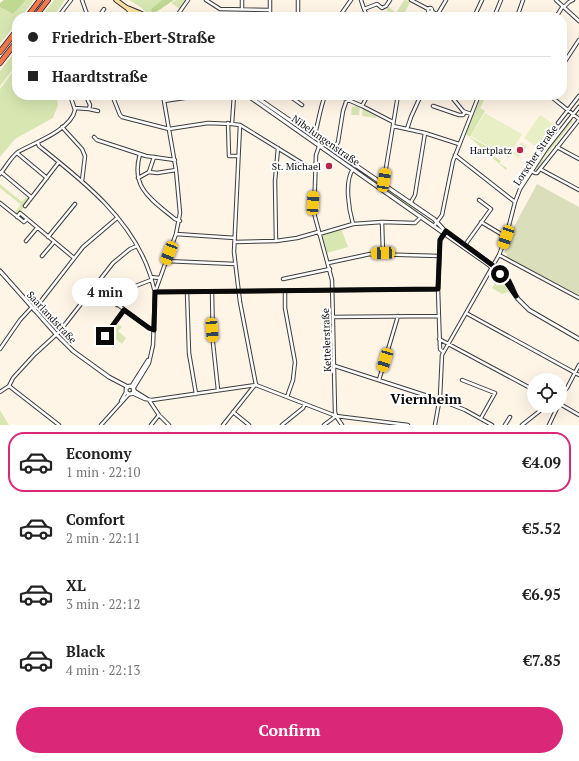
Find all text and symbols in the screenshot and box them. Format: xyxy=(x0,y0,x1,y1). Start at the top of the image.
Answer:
text: Friedrich-Ebert-Straße xyxy=(52,27,215,47)
text: Haardtstraße xyxy=(52,66,148,86)
street label: Nibelungenstraße xyxy=(289,112,362,169)
street label: Lorscher Straße xyxy=(510,122,560,188)
place label: Hartplatz xyxy=(470,144,512,157)
marker: Hartplatz xyxy=(515,145,525,155)
place label: St. Michael xyxy=(272,160,321,173)
marker: St. Michael xyxy=(324,161,334,171)
car xyxy=(376,167,392,193)
car xyxy=(306,191,320,215)
car xyxy=(496,224,516,250)
car xyxy=(159,240,179,266)
car xyxy=(371,247,395,259)
route start xyxy=(491,265,509,283)
callout: 4 min xyxy=(72,278,138,306)
text: 4 min xyxy=(87,283,123,301)
street label: Saarlandstraße xyxy=(24,288,79,346)
street label: Kettelerstraße xyxy=(319,308,334,372)
car xyxy=(205,318,219,342)
route end xyxy=(96,327,114,345)
car xyxy=(376,347,394,373)
map controls xyxy=(527,373,567,413)
button: locate xyxy=(527,373,567,413)
district label: Viernheim xyxy=(390,389,462,408)
text: Economy xyxy=(66,443,131,463)
icon: car xyxy=(18,444,54,480)
text: €4.09 xyxy=(523,452,561,472)
text: 1 min · 22:10 xyxy=(66,463,140,481)
text: Comfort xyxy=(66,509,125,529)
icon: car xyxy=(18,510,54,546)
text: €5.52 xyxy=(523,518,561,538)
text: 2 min · 22:11 xyxy=(66,529,140,547)
text: XL xyxy=(66,575,86,595)
icon: car xyxy=(18,576,54,612)
text: €6.95 xyxy=(523,584,561,604)
text: 3 min · 22:12 xyxy=(66,595,140,613)
text: Black xyxy=(66,641,105,661)
icon: car xyxy=(18,642,54,678)
text: €7.85 xyxy=(523,650,561,670)
text: 4 min · 22:13 xyxy=(66,661,140,679)
button: Confirm xyxy=(16,707,563,753)

